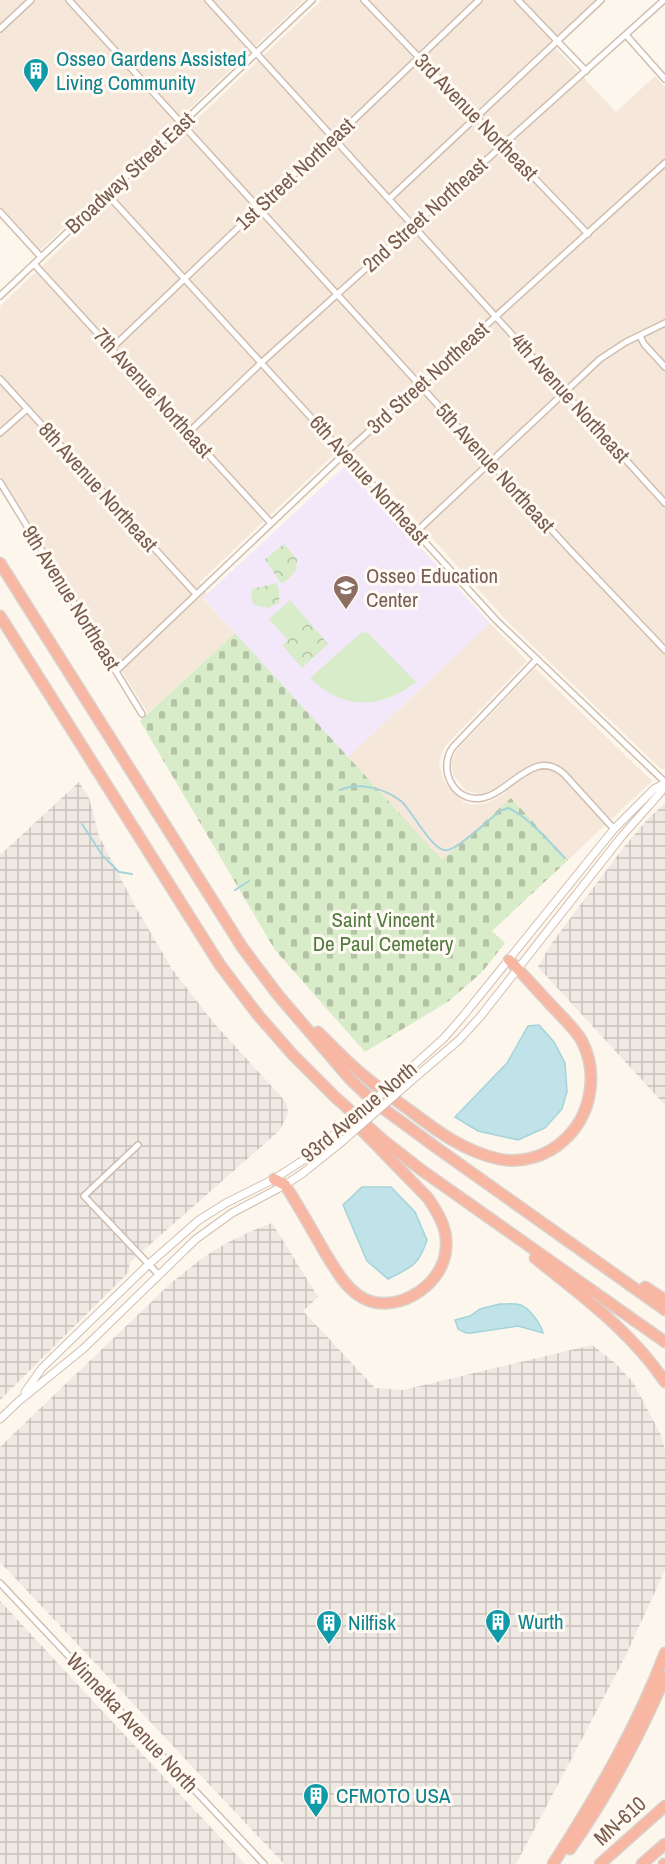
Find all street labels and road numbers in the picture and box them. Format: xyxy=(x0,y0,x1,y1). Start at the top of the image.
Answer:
street label: 3rd Avenue Northeast xyxy=(408,47,545,187)
street label: Broadway Street East xyxy=(59,105,201,240)
street label: 1st Street Northeast xyxy=(229,111,361,236)
street label: 2nd Street Northeast xyxy=(356,151,494,279)
street label: 3rd Street Northeast xyxy=(360,315,495,440)
street label: 7th Avenue Northeast xyxy=(87,322,220,464)
street label: 4th Avenue Northeast xyxy=(504,327,637,469)
street label: 5th Avenue Northeast xyxy=(429,397,562,539)
street label: 6th Avenue Northeast xyxy=(303,409,436,551)
street label: 8th Avenue Northeast xyxy=(32,416,165,558)
street label: 9th Avenue Northeast xyxy=(15,520,128,676)
street label: 93rd Avenue North xyxy=(294,1054,423,1169)
street label: Winnetka Avenue North xyxy=(60,1646,205,1799)
street label: MN-610 xyxy=(587,1789,652,1852)

